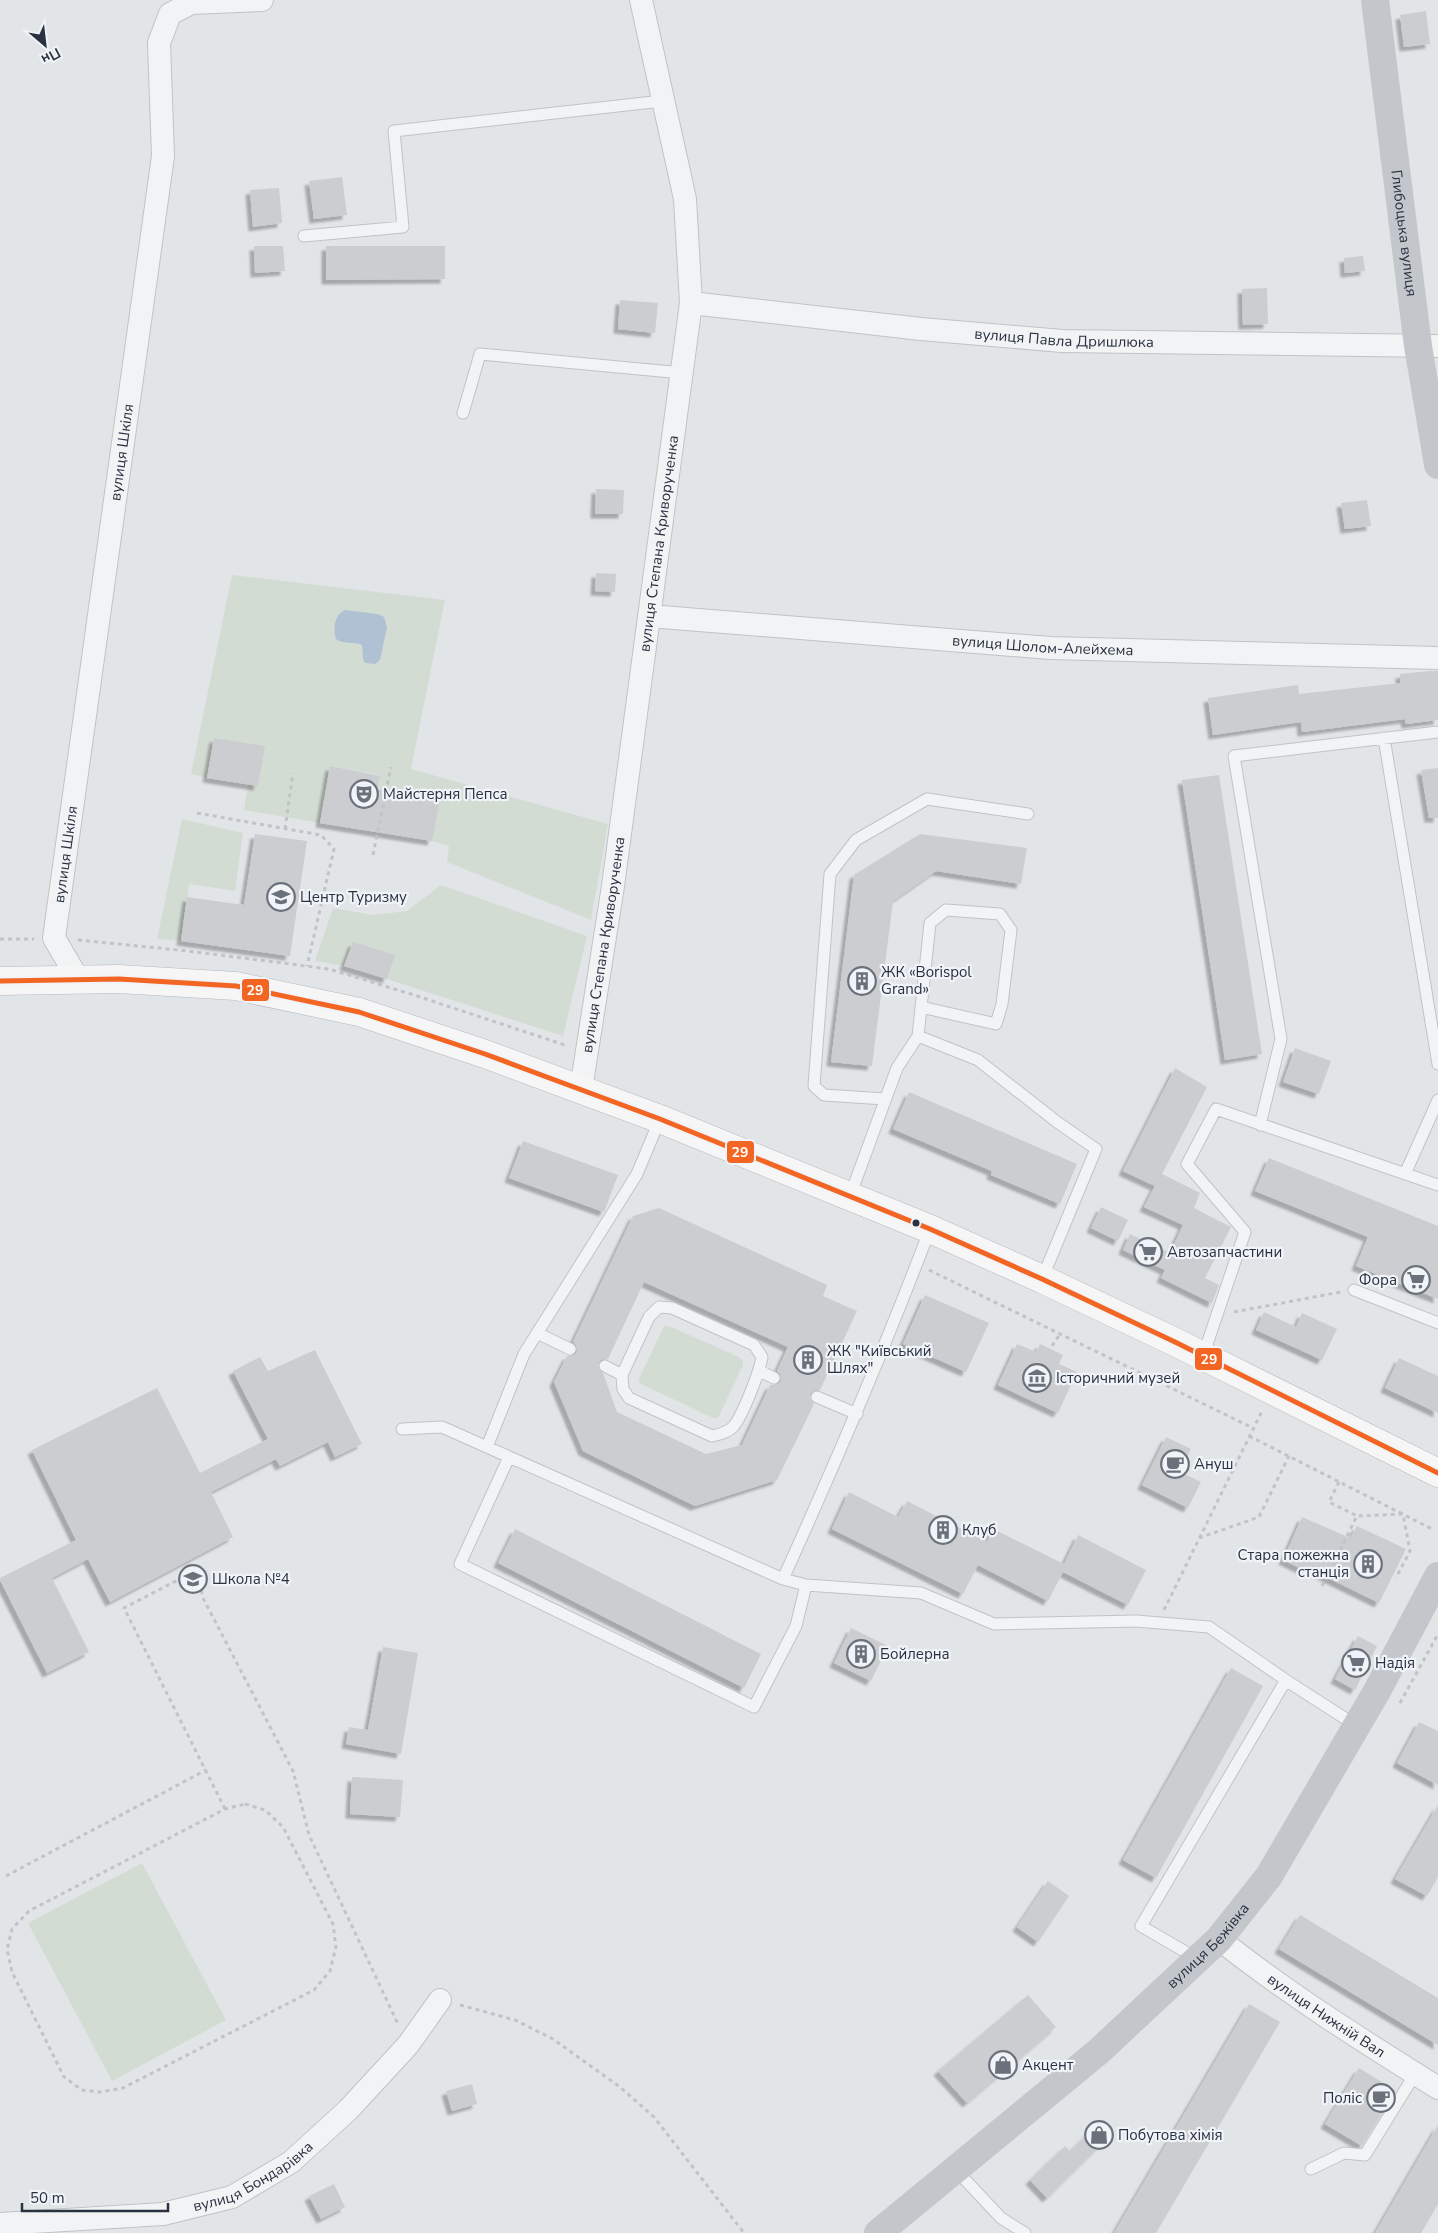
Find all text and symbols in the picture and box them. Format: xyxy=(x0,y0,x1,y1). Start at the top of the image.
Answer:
north arrow xyxy=(20,20,70,70)
text: Пн xyxy=(38,43,64,69)
street label: Глибоцька вулиця xyxy=(1386,169,1422,298)
street label: вулиця Павла Дришлюка xyxy=(974,324,1154,352)
street label: вулиця Шкіля xyxy=(105,402,138,502)
street label: вулиця Степана Криворученка xyxy=(634,434,683,653)
street label: вулиця Шолом-Алейхема xyxy=(951,630,1134,660)
theatre icon: Майстерня Пепса xyxy=(349,779,379,809)
place label: Майстерня Пепса xyxy=(383,784,508,804)
street label: вулиця Шкіля xyxy=(49,804,82,904)
street label: вулиця Степана Криворученка xyxy=(577,835,630,1054)
school or university icon: Центр Туризму xyxy=(266,882,296,912)
place label: Центр Туризму xyxy=(300,887,407,907)
place label: ЖК «Borispol Grand» xyxy=(881,962,972,999)
building icon: ЖК «Borispol Grand» xyxy=(847,966,877,996)
line badge: 29 xyxy=(241,978,270,1002)
text: 29 xyxy=(247,981,263,1000)
line badge: 29 xyxy=(726,1140,755,1164)
text: 29 xyxy=(732,1143,748,1162)
unlabelled marker xyxy=(911,1218,921,1228)
supermarket icon: Автозапчастини xyxy=(1133,1237,1163,1267)
place label: Автозапчастини xyxy=(1167,1242,1282,1262)
supermarket icon: Фора xyxy=(1401,1265,1431,1295)
place label: Фора xyxy=(1359,1270,1397,1290)
place label: ЖК "Київський Шлях" xyxy=(827,1341,932,1378)
building icon: ЖК "Київський Шлях" xyxy=(793,1345,823,1375)
line badge: 29 xyxy=(1194,1347,1223,1371)
text: 29 xyxy=(1201,1350,1217,1369)
museum icon: Історичний музей xyxy=(1022,1363,1052,1393)
place label: Історичний музей xyxy=(1056,1368,1180,1388)
cafe icon: Ануш xyxy=(1160,1449,1190,1479)
place label: Ануш xyxy=(1194,1454,1234,1474)
building icon: Клуб xyxy=(928,1515,958,1545)
place label: Клуб xyxy=(962,1520,997,1540)
place label: Стара пожежна станція xyxy=(1238,1545,1349,1582)
building icon: Стара пожежна станція xyxy=(1353,1549,1383,1579)
school or university icon: Школа №4 xyxy=(178,1564,208,1594)
place label: Школа №4 xyxy=(212,1569,290,1589)
building icon: Бойлерна xyxy=(846,1639,876,1669)
place label: Бойлерна xyxy=(880,1644,950,1664)
supermarket icon: Надія xyxy=(1341,1648,1371,1678)
place label: Надія xyxy=(1375,1653,1415,1673)
street label: вулиця Бежівка xyxy=(1162,1899,1254,1993)
street label: вулиця Нижній Вал xyxy=(1263,1969,1389,2062)
shop icon: Акцент xyxy=(988,2050,1018,2080)
place label: Акцент xyxy=(1022,2055,1074,2075)
cafe icon: Поліс xyxy=(1366,2083,1396,2113)
place label: Поліс xyxy=(1323,2088,1362,2108)
shop icon: Побутова хімія xyxy=(1084,2120,1114,2150)
place label: Побутова хімія xyxy=(1118,2125,1223,2145)
street label: вулиця Бондарівка xyxy=(191,2137,317,2216)
scale bar xyxy=(22,2180,169,2212)
text: 50 m xyxy=(30,2188,65,2208)

